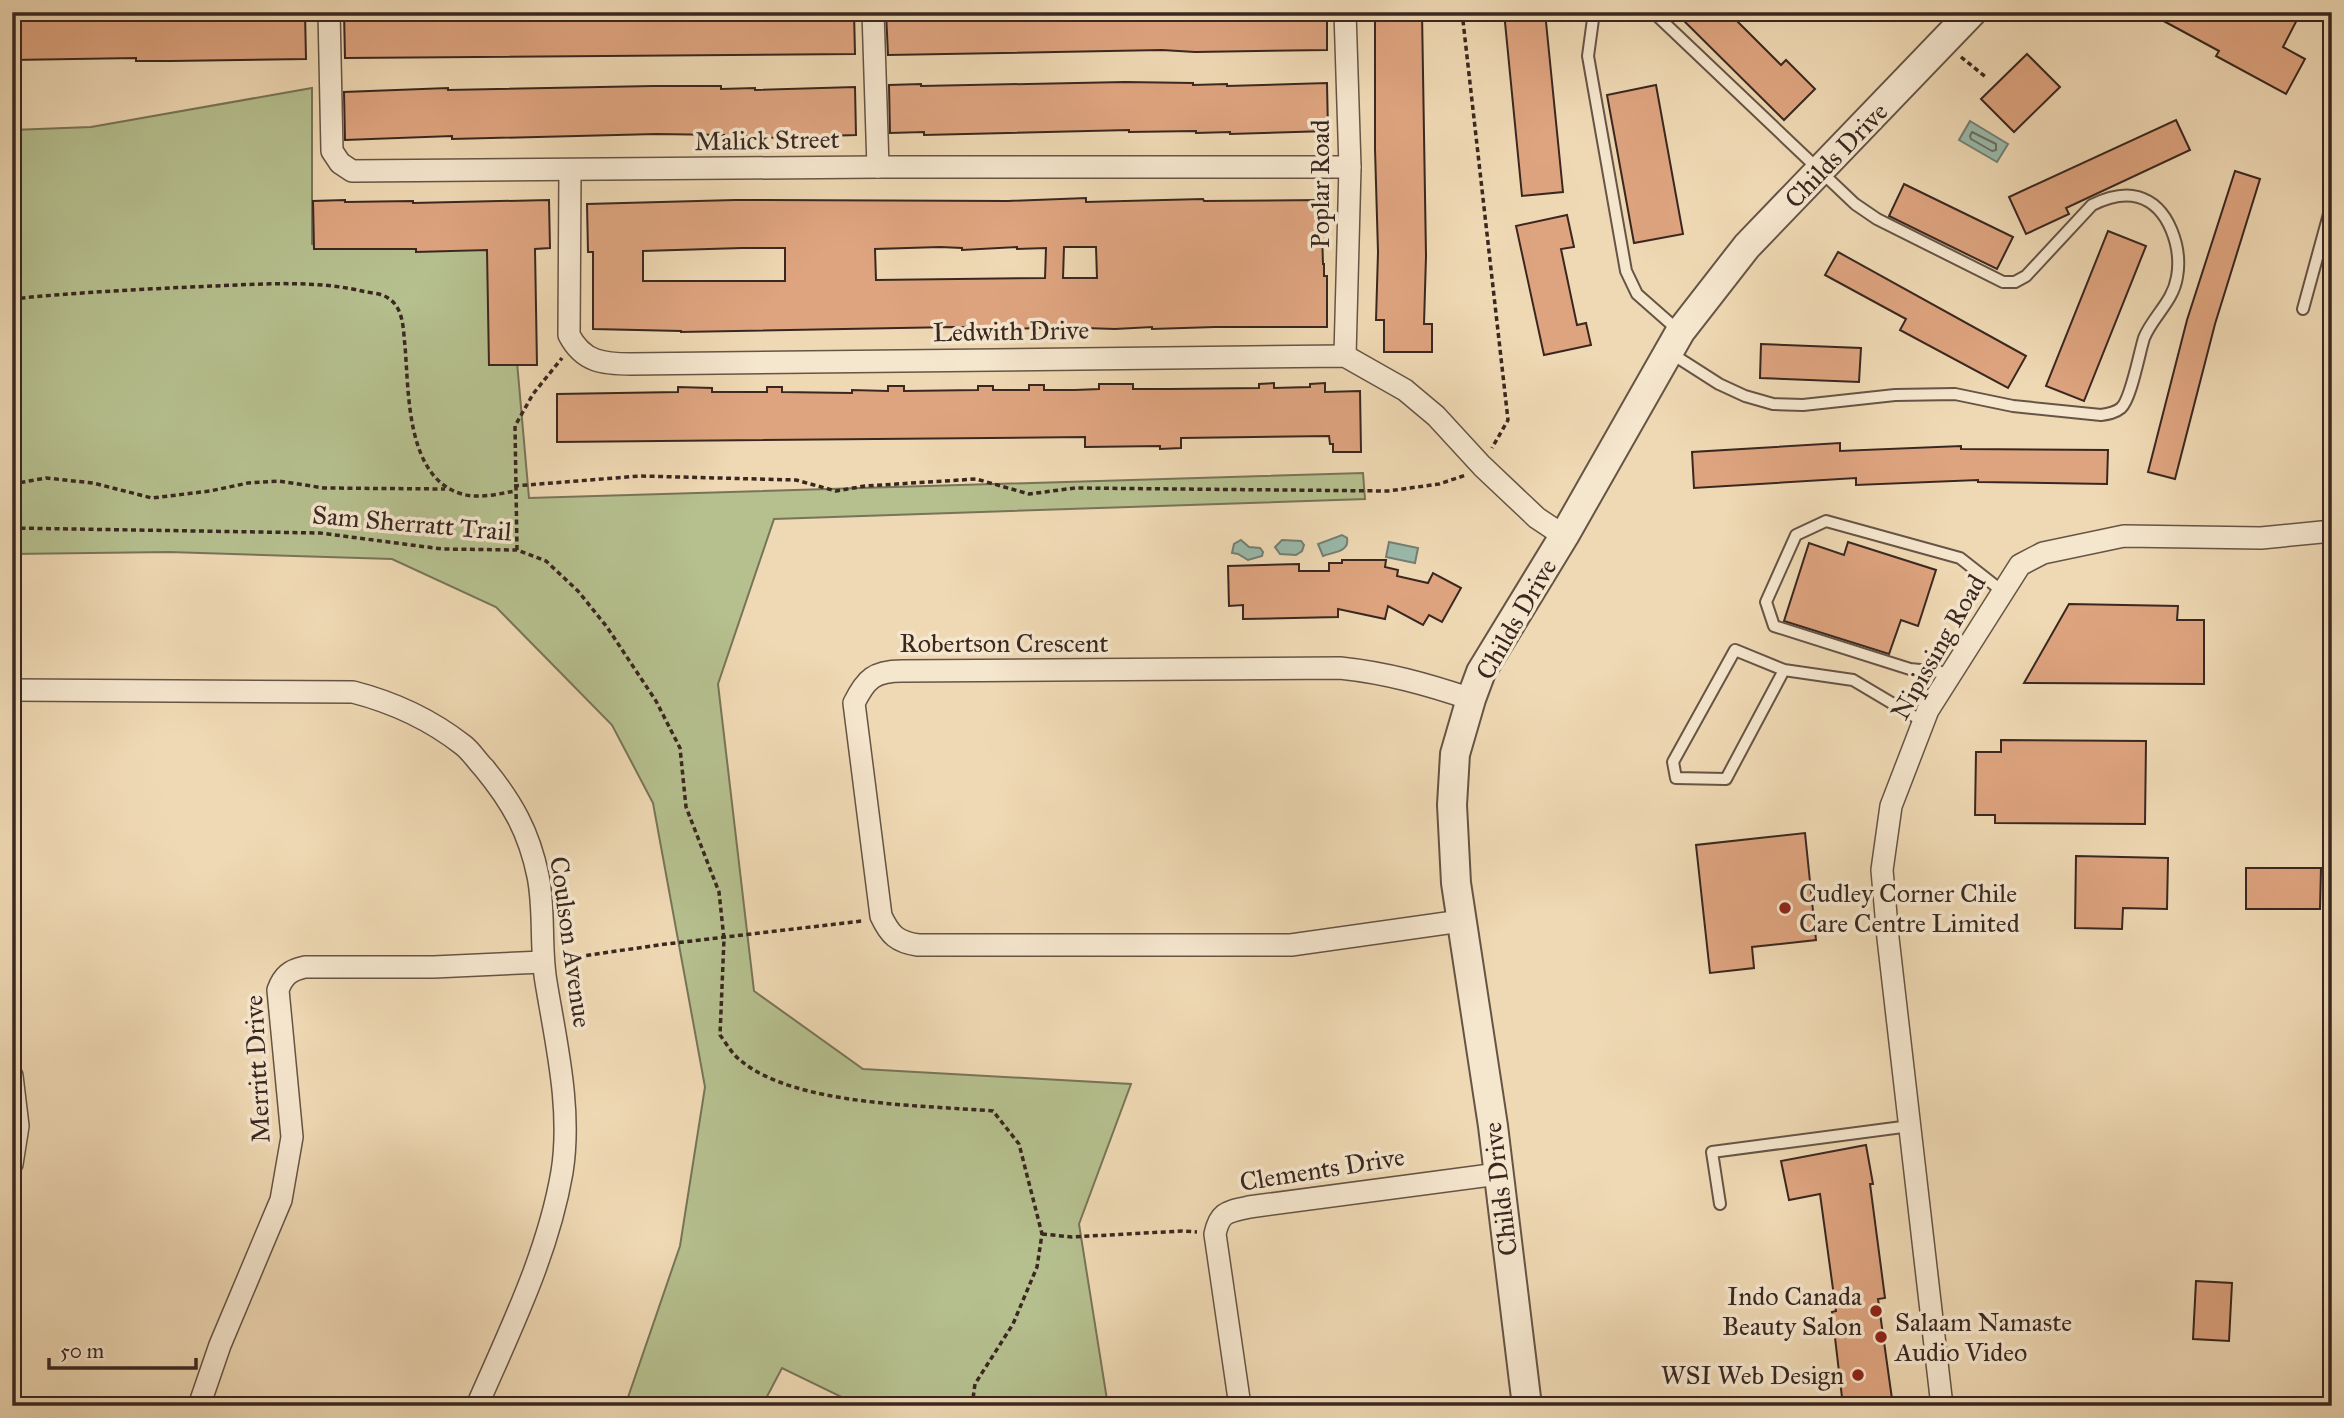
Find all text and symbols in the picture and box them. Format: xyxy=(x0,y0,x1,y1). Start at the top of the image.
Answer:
street label: Childs Drive xyxy=(1778,95,1894,215)
street label: Poplar Road xyxy=(1304,119,1336,249)
street label: Malick Street xyxy=(694,123,840,157)
street label: Ledwith Drive xyxy=(933,314,1090,348)
street label: Sam Sherratt Trail xyxy=(311,498,513,548)
street label: Childs Drive xyxy=(1469,553,1564,685)
street label: Nipissing Road xyxy=(1883,569,1993,725)
street label: Robertson Crescent xyxy=(900,627,1108,659)
street label: Coulson Avenue xyxy=(543,854,599,1030)
place label: Cudley Corner Chile Care Centre Limited xyxy=(1799,877,2020,939)
marker: Cudley Corner Chile Care Centre Limited xyxy=(1777,900,1793,916)
street label: Merritt Drive xyxy=(237,994,277,1144)
street label: Childs Drive xyxy=(1476,1120,1524,1258)
street label: Clements Drive xyxy=(1237,1140,1407,1198)
place label: Indo Canada Beauty Salon xyxy=(1722,1280,1862,1342)
marker: Indo Canada Beauty Salon xyxy=(1868,1303,1884,1319)
place label: Salaam Namaste Audio Video xyxy=(1894,1306,2072,1368)
scale bar xyxy=(49,1327,196,1371)
marker: Salaam Namaste Audio Video xyxy=(1873,1329,1889,1345)
text: 50 m xyxy=(60,1338,105,1364)
place label: WSI Web Design xyxy=(1661,1359,1844,1391)
marker: WSI Web Design xyxy=(1850,1367,1866,1383)

